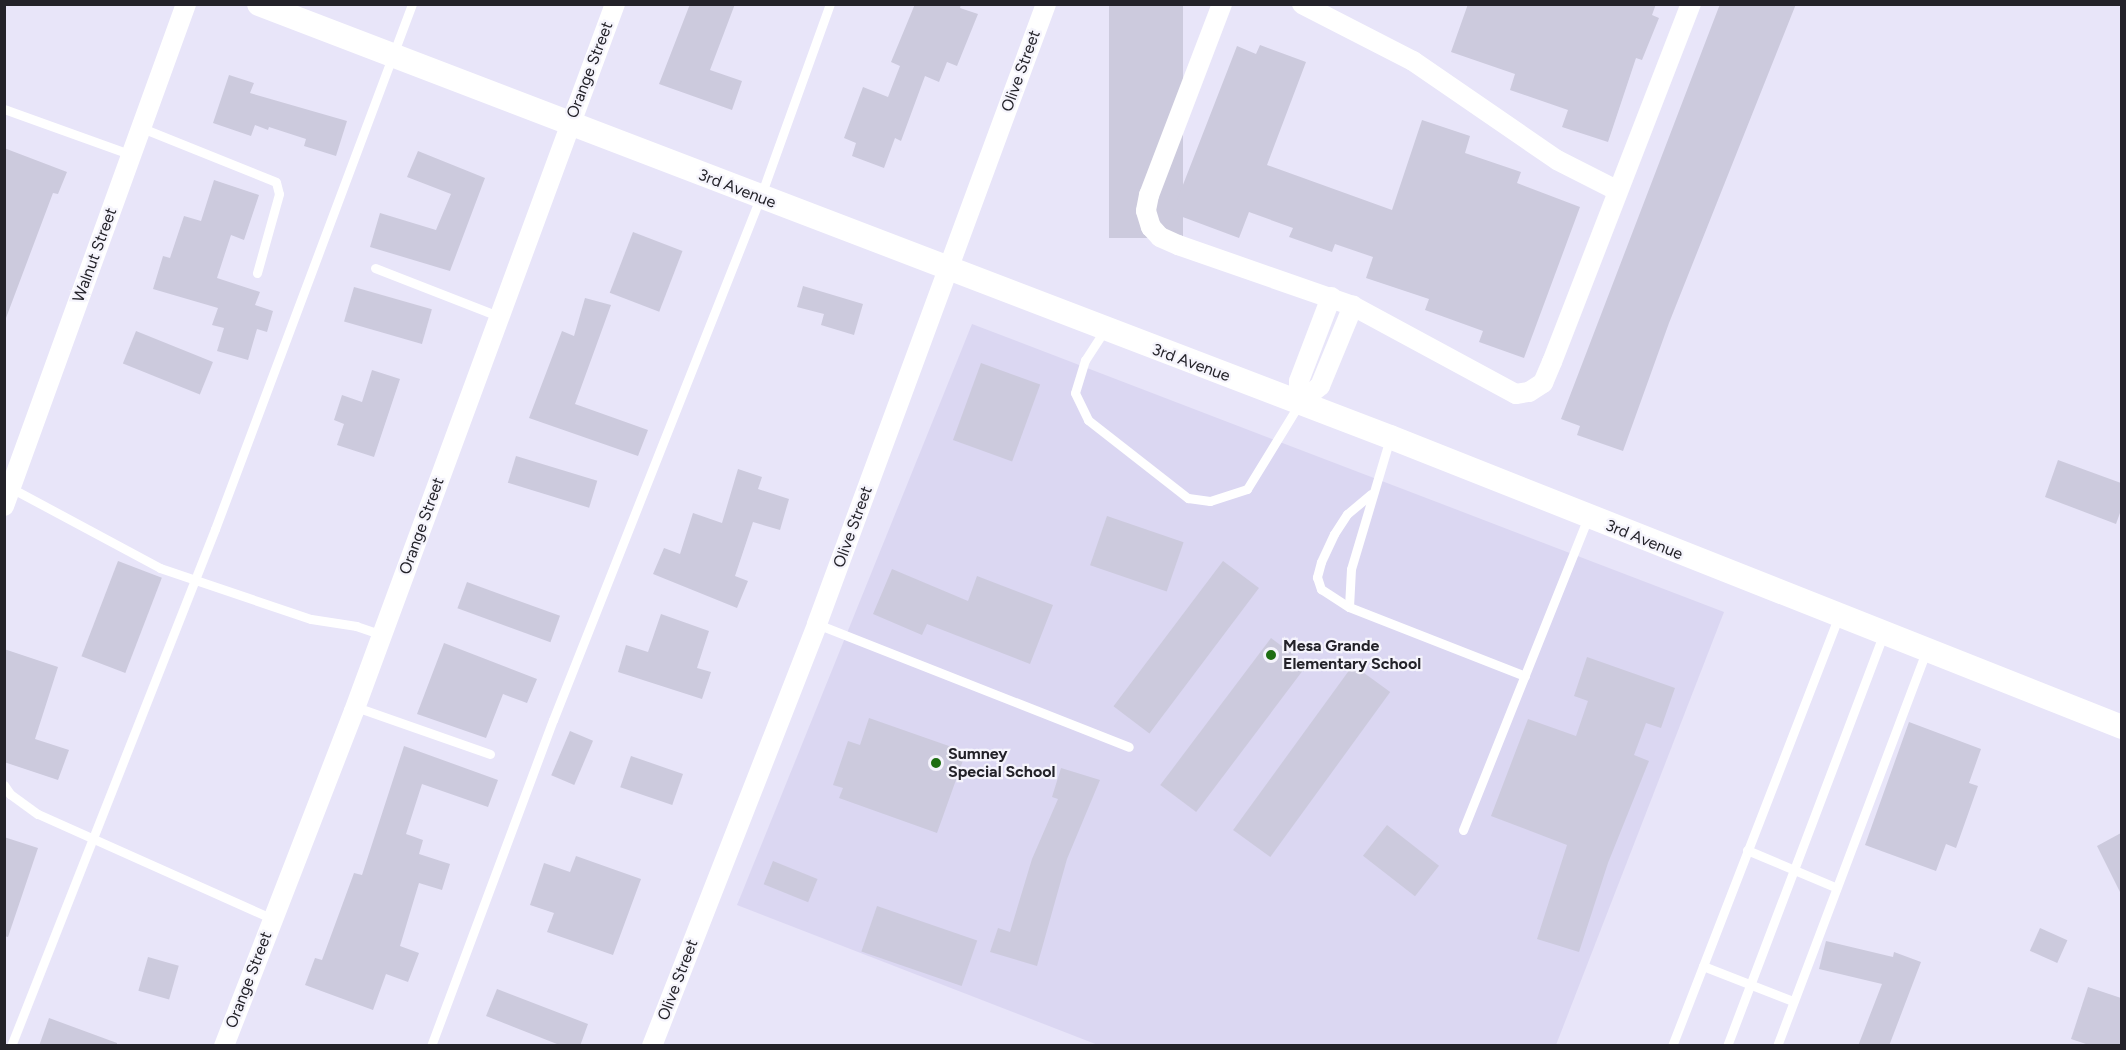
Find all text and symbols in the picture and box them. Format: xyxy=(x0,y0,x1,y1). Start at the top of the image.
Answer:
street label: Orange Street xyxy=(563,19,617,121)
street label: Olive Street xyxy=(997,28,1045,114)
street label: 3rd Avenue xyxy=(695,165,779,213)
street label: Walnut Street xyxy=(69,205,121,305)
street label: 3rd Avenue xyxy=(1149,340,1233,386)
street label: Orange Street xyxy=(396,475,448,577)
street label: Olive Street xyxy=(829,484,877,570)
street label: 3rd Avenue xyxy=(1603,516,1685,564)
place label: Mesa Grande Elementary School xyxy=(1283,636,1421,674)
marker: Mesa Grande Elementary School xyxy=(1264,648,1278,662)
place label: Sumney Special School xyxy=(948,744,1055,782)
marker: Sumney Special School xyxy=(929,756,943,770)
street label: Orange Street xyxy=(222,929,276,1031)
street label: Olive Street xyxy=(654,937,702,1023)

